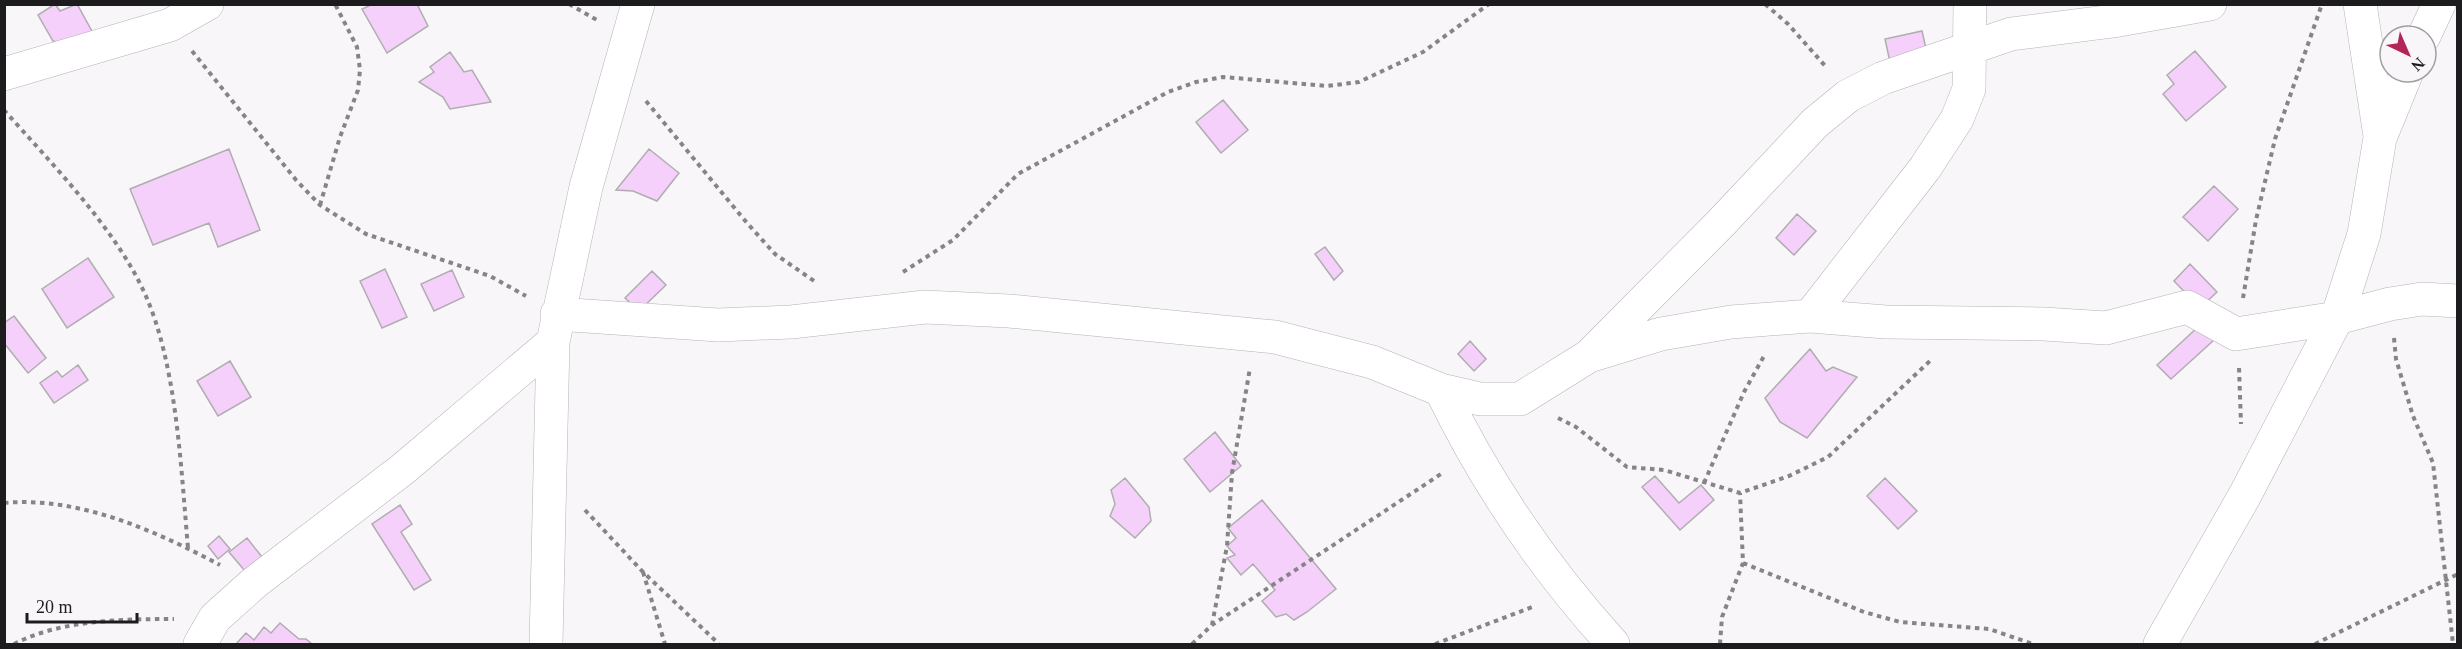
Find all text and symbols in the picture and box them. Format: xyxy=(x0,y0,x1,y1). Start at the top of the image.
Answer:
north arrow xyxy=(2378,24,2438,84)
text: N xyxy=(2408,54,2428,75)
scale bar xyxy=(27,586,136,624)
text: 20 m xyxy=(36,597,73,617)

